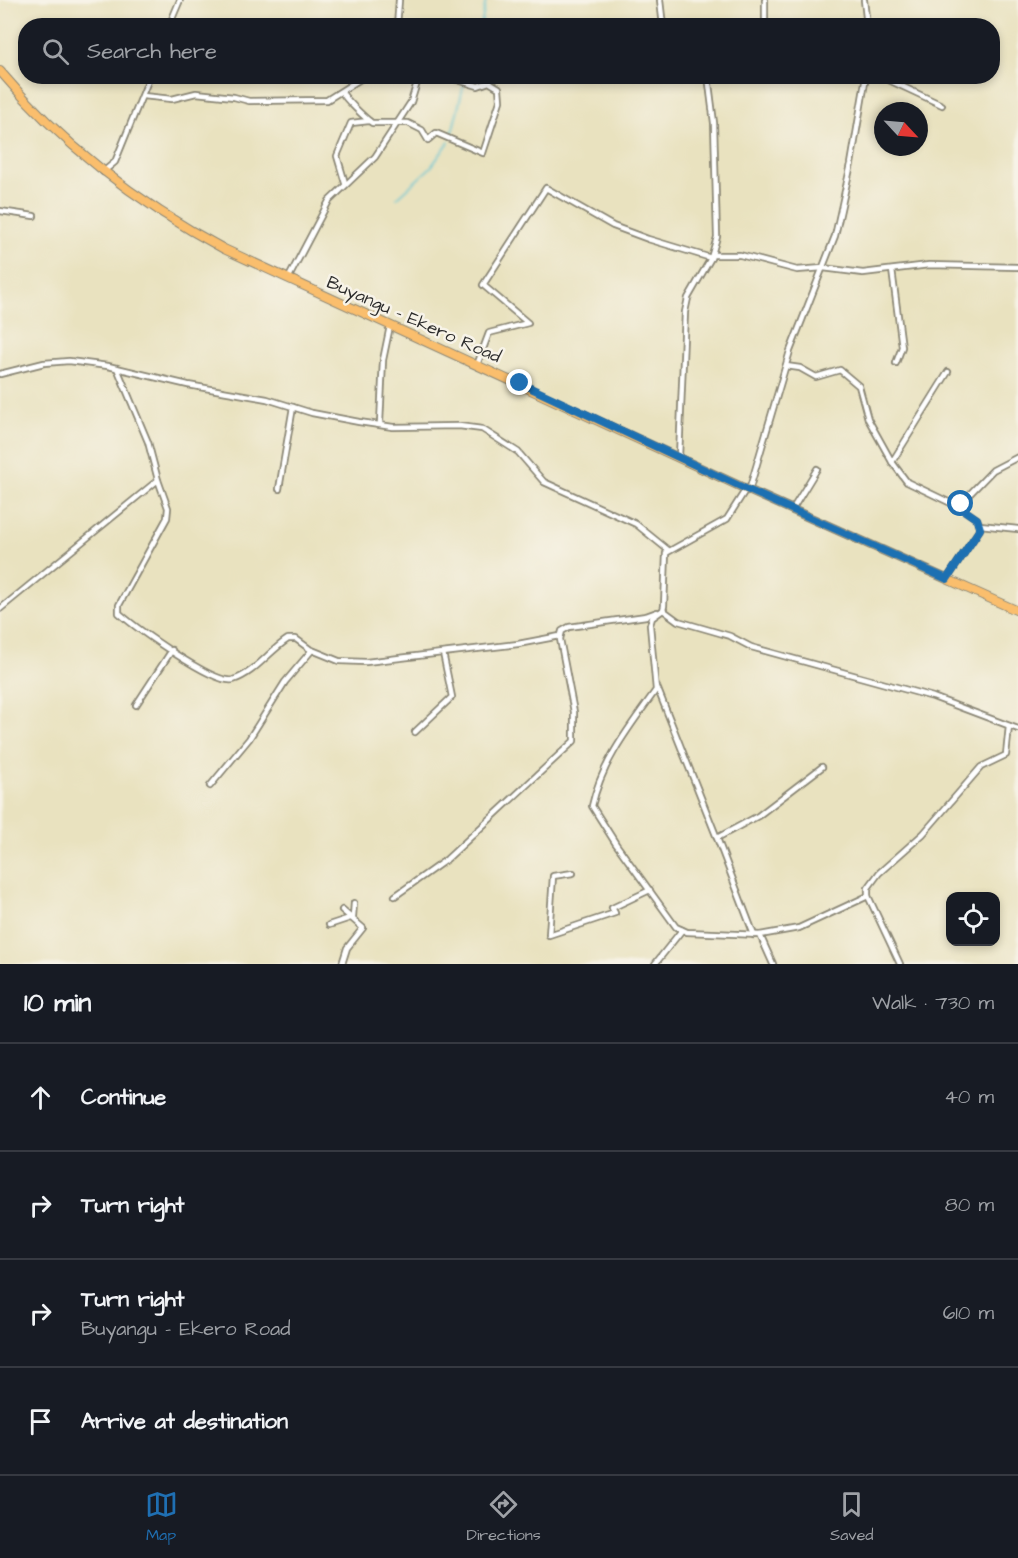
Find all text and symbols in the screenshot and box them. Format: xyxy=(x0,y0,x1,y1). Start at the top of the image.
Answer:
search box xyxy=(18,18,1000,84)
icon: search xyxy=(39,35,72,68)
text: Search here xyxy=(87,36,217,67)
north arrow xyxy=(874,102,928,156)
street label: Buyangu - Ekero Road xyxy=(322,270,505,370)
route end xyxy=(506,369,532,395)
route start xyxy=(947,490,973,516)
map controls xyxy=(946,892,1000,946)
button: locate xyxy=(946,892,1000,946)
text: 10 min xyxy=(24,985,91,1021)
text: Walk · 730 m xyxy=(872,989,994,1017)
icon: ahead xyxy=(24,1081,57,1114)
text: Continue xyxy=(81,1082,166,1113)
text: 40 m xyxy=(944,1083,994,1111)
icon: right xyxy=(24,1189,57,1222)
text: Turn right xyxy=(81,1190,184,1221)
text: 80 m xyxy=(945,1191,994,1219)
text: Turn right xyxy=(81,1284,184,1315)
icon: right xyxy=(24,1297,57,1330)
text: 610 m xyxy=(943,1299,994,1327)
text: Buyangu - Ekero Road xyxy=(81,1315,290,1343)
icon: arrive xyxy=(24,1405,57,1438)
text: Arrive at destination xyxy=(81,1406,288,1437)
tab: Map xyxy=(145,1488,178,1546)
tab: Directions xyxy=(467,1488,541,1546)
tab: Saved xyxy=(830,1488,873,1546)

